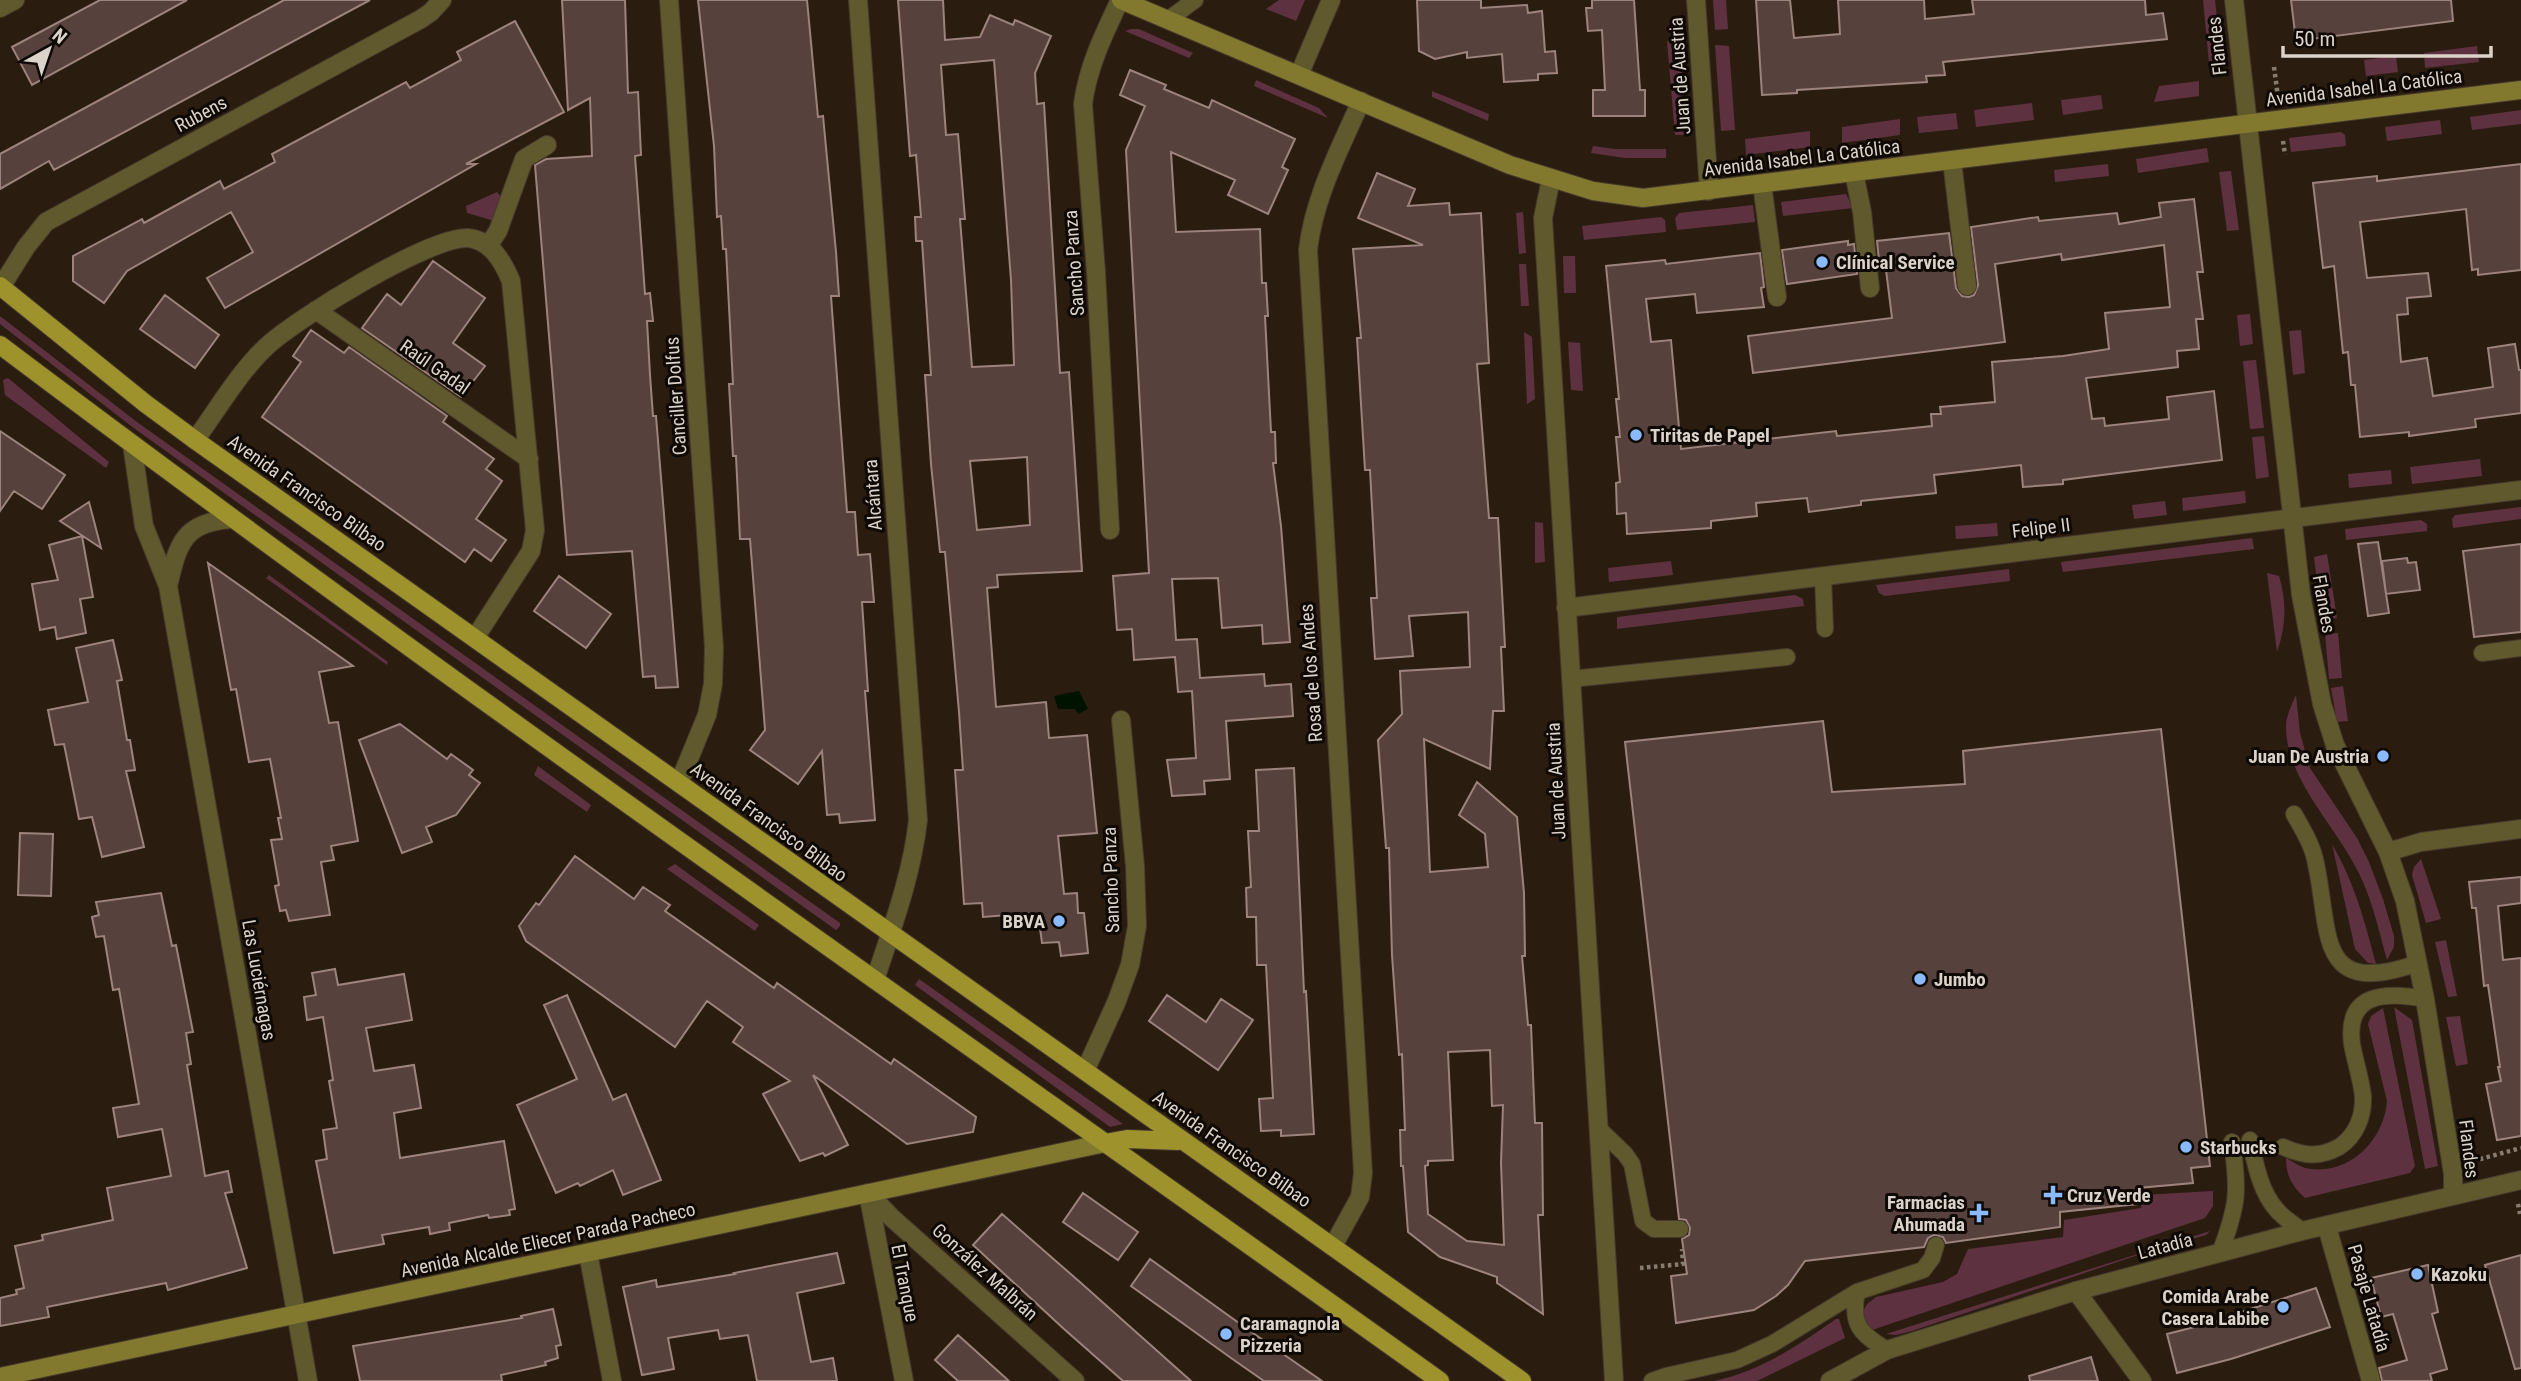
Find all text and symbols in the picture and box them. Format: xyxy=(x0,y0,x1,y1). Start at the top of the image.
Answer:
north arrow xyxy=(14,14,84,84)
scale bar xyxy=(2283,14,2491,58)
street label: Flandes xyxy=(2202,16,2232,76)
street label: Juan de Austria xyxy=(1664,17,1696,135)
text: N xyxy=(48,24,71,49)
text: 50 m xyxy=(2294,27,2335,51)
street label: Avenida Isabel La Católica xyxy=(2265,65,2463,111)
street label: Rubens xyxy=(171,91,231,137)
street label: Avenida Isabel La Católica xyxy=(1703,135,1901,181)
street label: Sancho Panza xyxy=(1059,209,1089,317)
place label: Clínical Service xyxy=(1836,251,1955,274)
marker: Clínical Service xyxy=(1814,254,1830,270)
street label: Raúl Gadal xyxy=(396,335,474,399)
street label: Canciller Dolfus xyxy=(660,336,692,456)
place label: Tiritas de Papel xyxy=(1650,424,1770,447)
marker: Tiritas de Papel xyxy=(1628,427,1644,443)
street label: Avenida Francisco Bilbao xyxy=(223,430,391,556)
street label: Alcántara xyxy=(859,458,887,532)
street label: Felipe II xyxy=(2010,513,2072,543)
street label: Flandes xyxy=(2308,573,2340,635)
street label: Rosa de los Andes xyxy=(1295,603,1327,743)
street label: Juan de Austria xyxy=(1541,722,1571,840)
place label: Juan De Austria xyxy=(2248,745,2369,768)
marker: Juan De Austria xyxy=(2375,748,2391,764)
street label: Avenida Francisco Bilbao xyxy=(686,757,852,887)
street label: Sancho Panza xyxy=(1098,827,1124,933)
place label: BBVA xyxy=(1002,910,1046,933)
marker: BBVA xyxy=(1051,913,1067,929)
street label: Las Luciérnagas xyxy=(237,918,281,1042)
place label: Jumbo xyxy=(1934,968,1986,991)
marker: Jumbo xyxy=(1912,971,1928,987)
street label: Avenida Francisco Bilbao xyxy=(1148,1086,1316,1212)
street label: Flandes xyxy=(2454,1118,2484,1180)
place label: Starbucks xyxy=(2200,1136,2277,1159)
marker: Starbucks xyxy=(2178,1139,2194,1155)
place label: Cruz Verde xyxy=(2067,1184,2151,1207)
marker: Cruz Verde xyxy=(2045,1187,2061,1203)
place label: Farmacias Ahumada xyxy=(1887,1191,1965,1236)
street label: Avenida Alcalde Eliecer Parada Pacheco xyxy=(399,1197,697,1283)
marker: Farmacias Ahumada xyxy=(1971,1205,1987,1221)
street label: González Malbrán xyxy=(927,1219,1043,1325)
street label: Latadía xyxy=(2135,1228,2195,1264)
street label: El Tranque xyxy=(886,1242,924,1324)
street label: Pasaje Latadía xyxy=(2343,1242,2395,1354)
place label: Kazoku xyxy=(2431,1263,2487,1286)
marker: Kazoku xyxy=(2409,1266,2425,1282)
place label: Comida Arabe Casera Labibe xyxy=(2161,1285,2269,1330)
marker: Comida Arabe Casera Labibe xyxy=(2275,1299,2291,1315)
place label: Caramagnola Pizzeria xyxy=(1240,1312,1340,1357)
marker: Caramagnola Pizzeria xyxy=(1218,1326,1234,1342)

